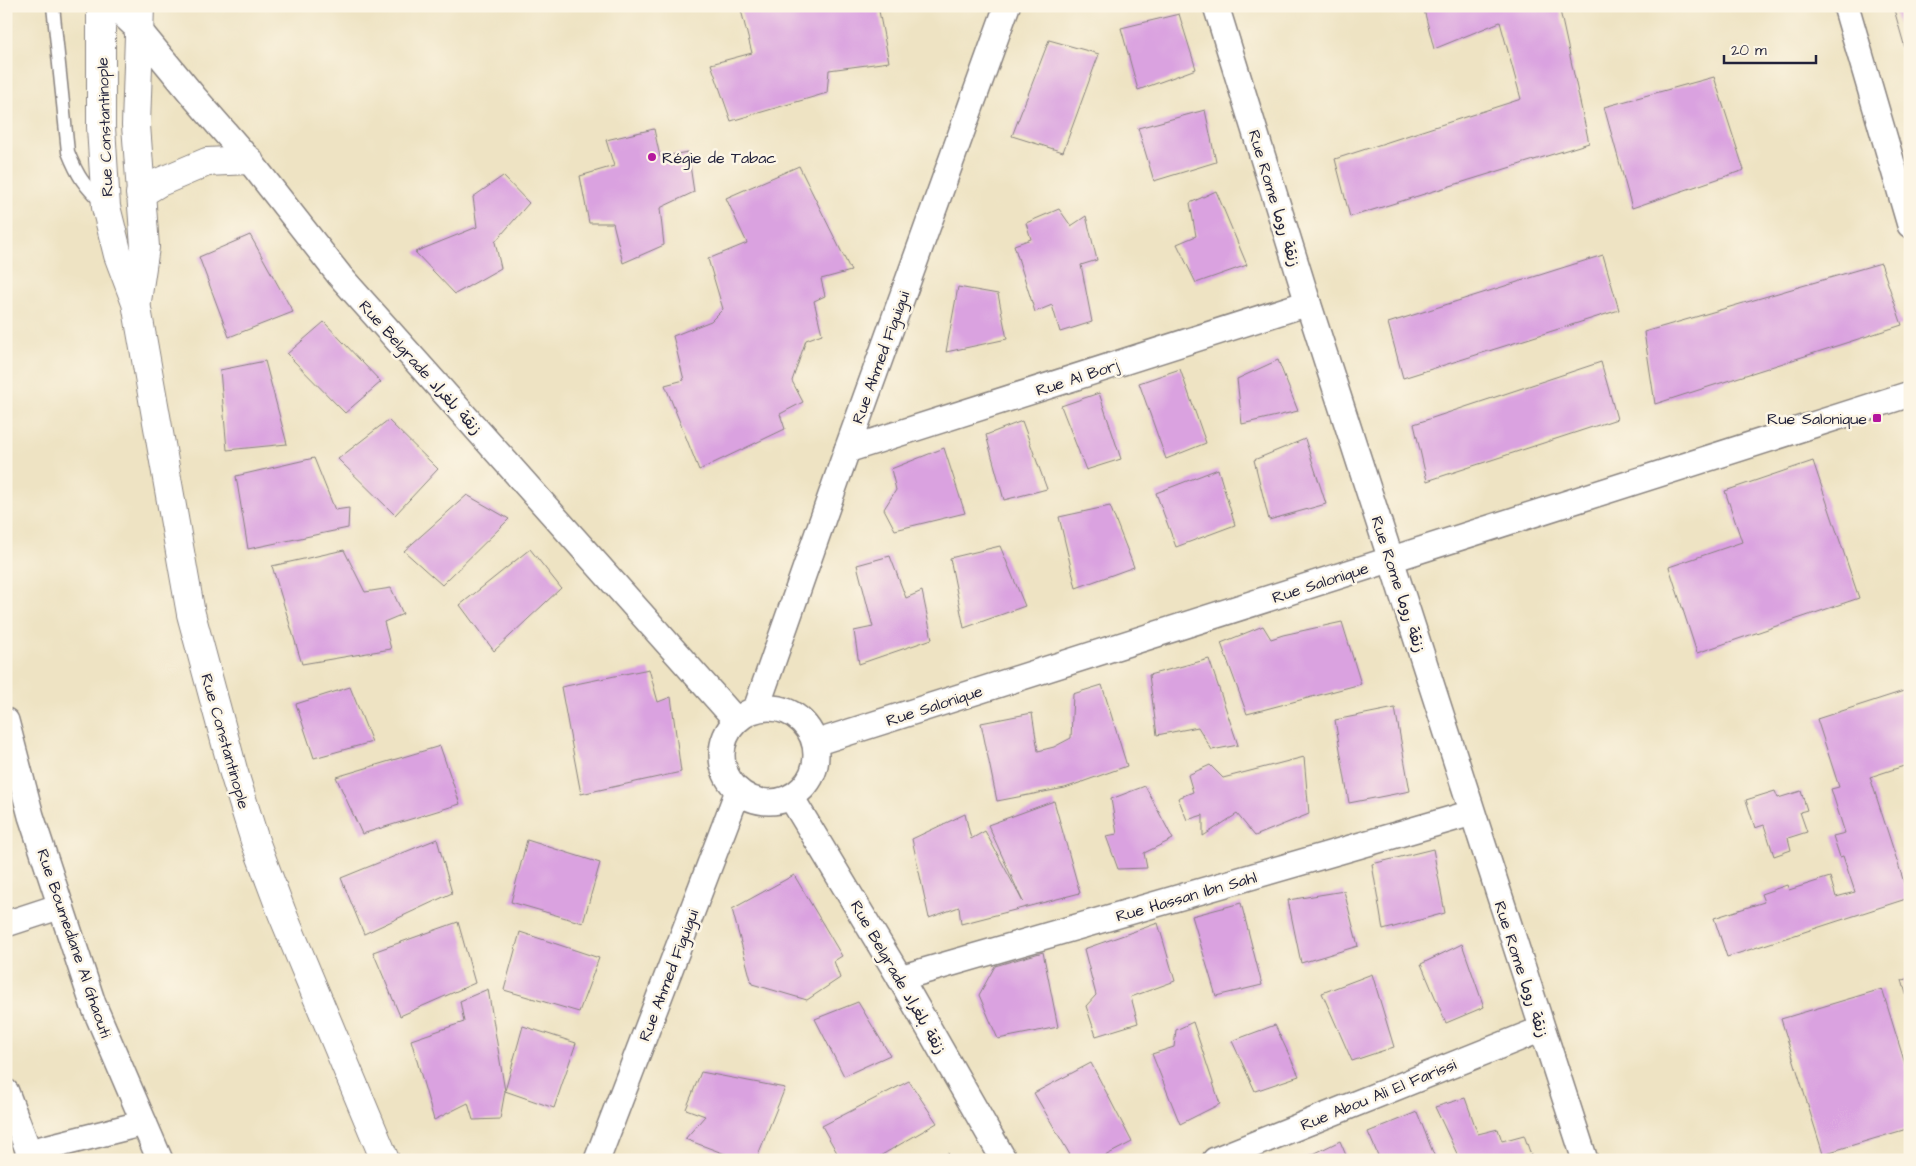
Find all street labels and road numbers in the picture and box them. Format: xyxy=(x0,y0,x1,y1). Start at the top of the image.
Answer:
street label: Rue Constantinople xyxy=(92,57,118,197)
street label: Rue Rome زنقة روما xyxy=(1243,127,1305,269)
street label: Rue Ahmed Figuigui xyxy=(847,287,916,427)
street label: Rue Belgrade زنقة بلغراد xyxy=(353,296,487,440)
street label: Rue Al Borj xyxy=(1033,354,1122,402)
street label: Rue Rome زنقة روما xyxy=(1366,513,1430,655)
street label: Rue Salonique xyxy=(1269,557,1372,609)
street label: Rue Constantinople xyxy=(195,671,255,812)
street label: Rue Salonique xyxy=(883,680,986,732)
street label: Rue Boumediane Al Ghaouti xyxy=(31,846,117,1041)
street label: Rue Hassan Ibn Sahl xyxy=(1113,866,1259,928)
street label: Rue Belgrade زنقة بلغراد xyxy=(844,897,951,1059)
street label: Rue Rome زنقة روما xyxy=(1489,898,1553,1040)
street label: Rue Ahmed Figuigui xyxy=(634,906,705,1045)
street label: Rue Abou Ali El Farissi xyxy=(1297,1053,1460,1136)

